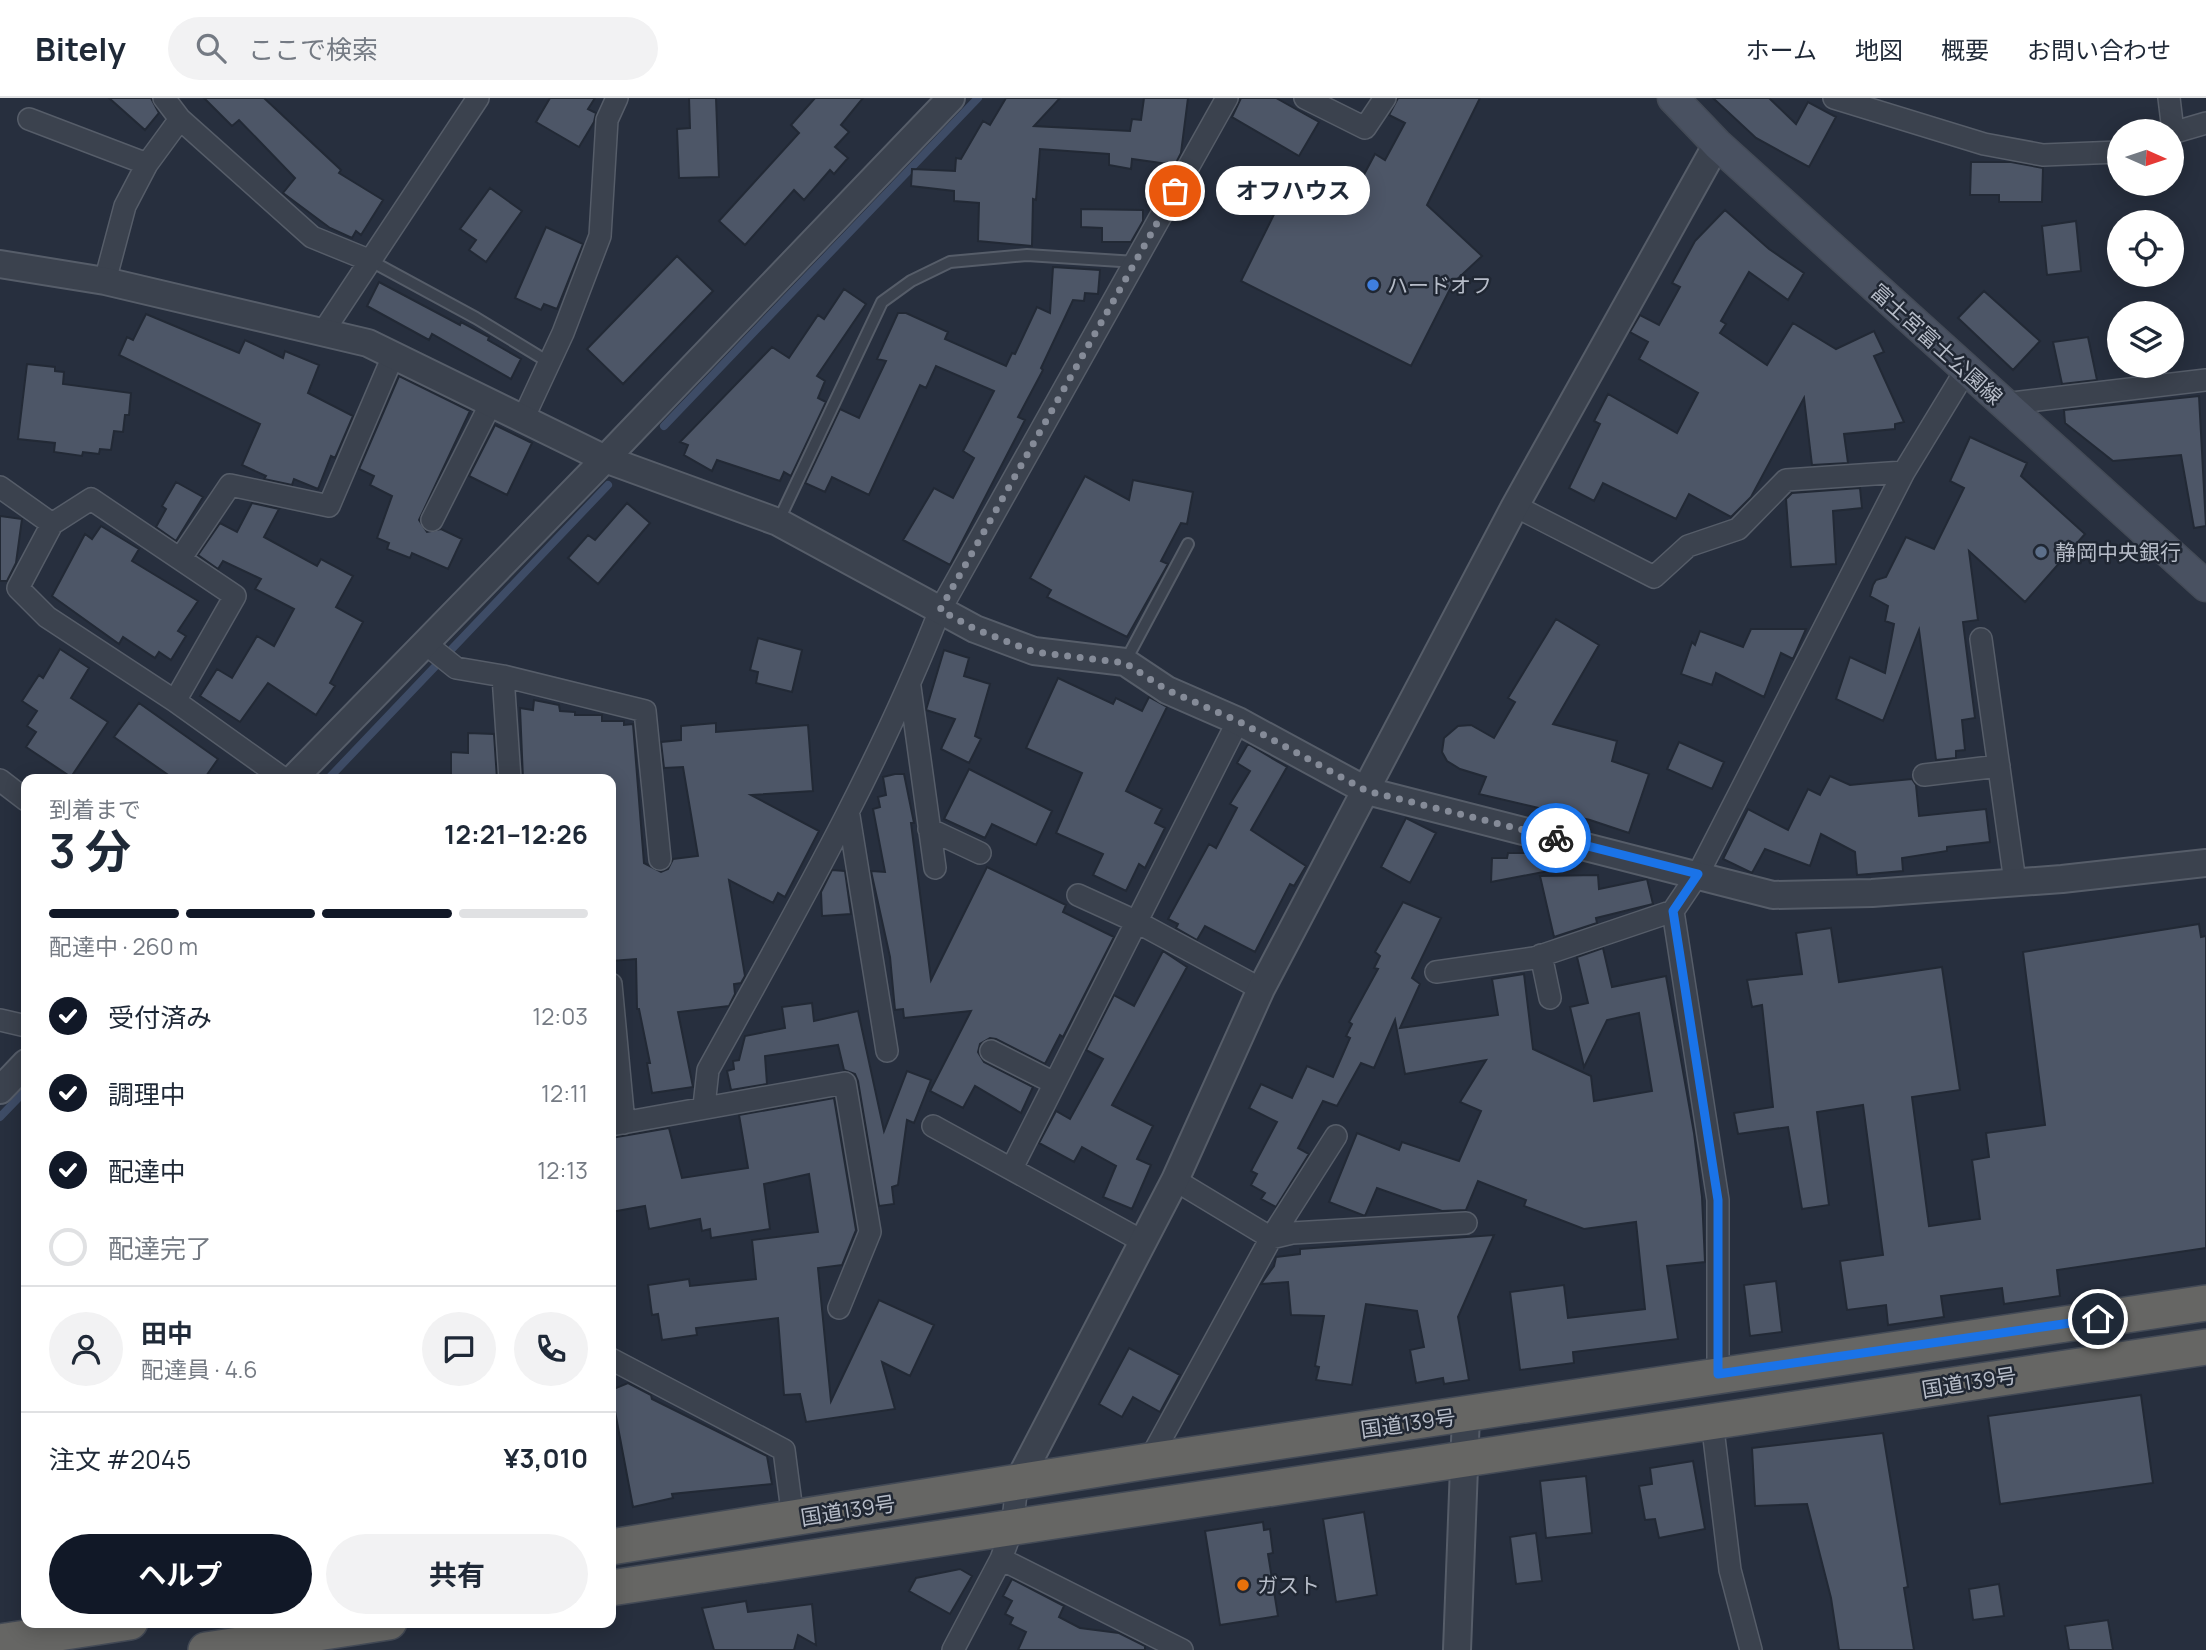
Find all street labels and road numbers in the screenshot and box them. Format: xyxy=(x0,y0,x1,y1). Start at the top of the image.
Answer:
street label: 富士宮富士公園線 xyxy=(1865,277,2009,411)
street label: 国道139号 xyxy=(1919,1361,2019,1403)
street label: 国道139号 xyxy=(1359,1402,1457,1444)
street label: 国道139号 xyxy=(798,1489,898,1531)

